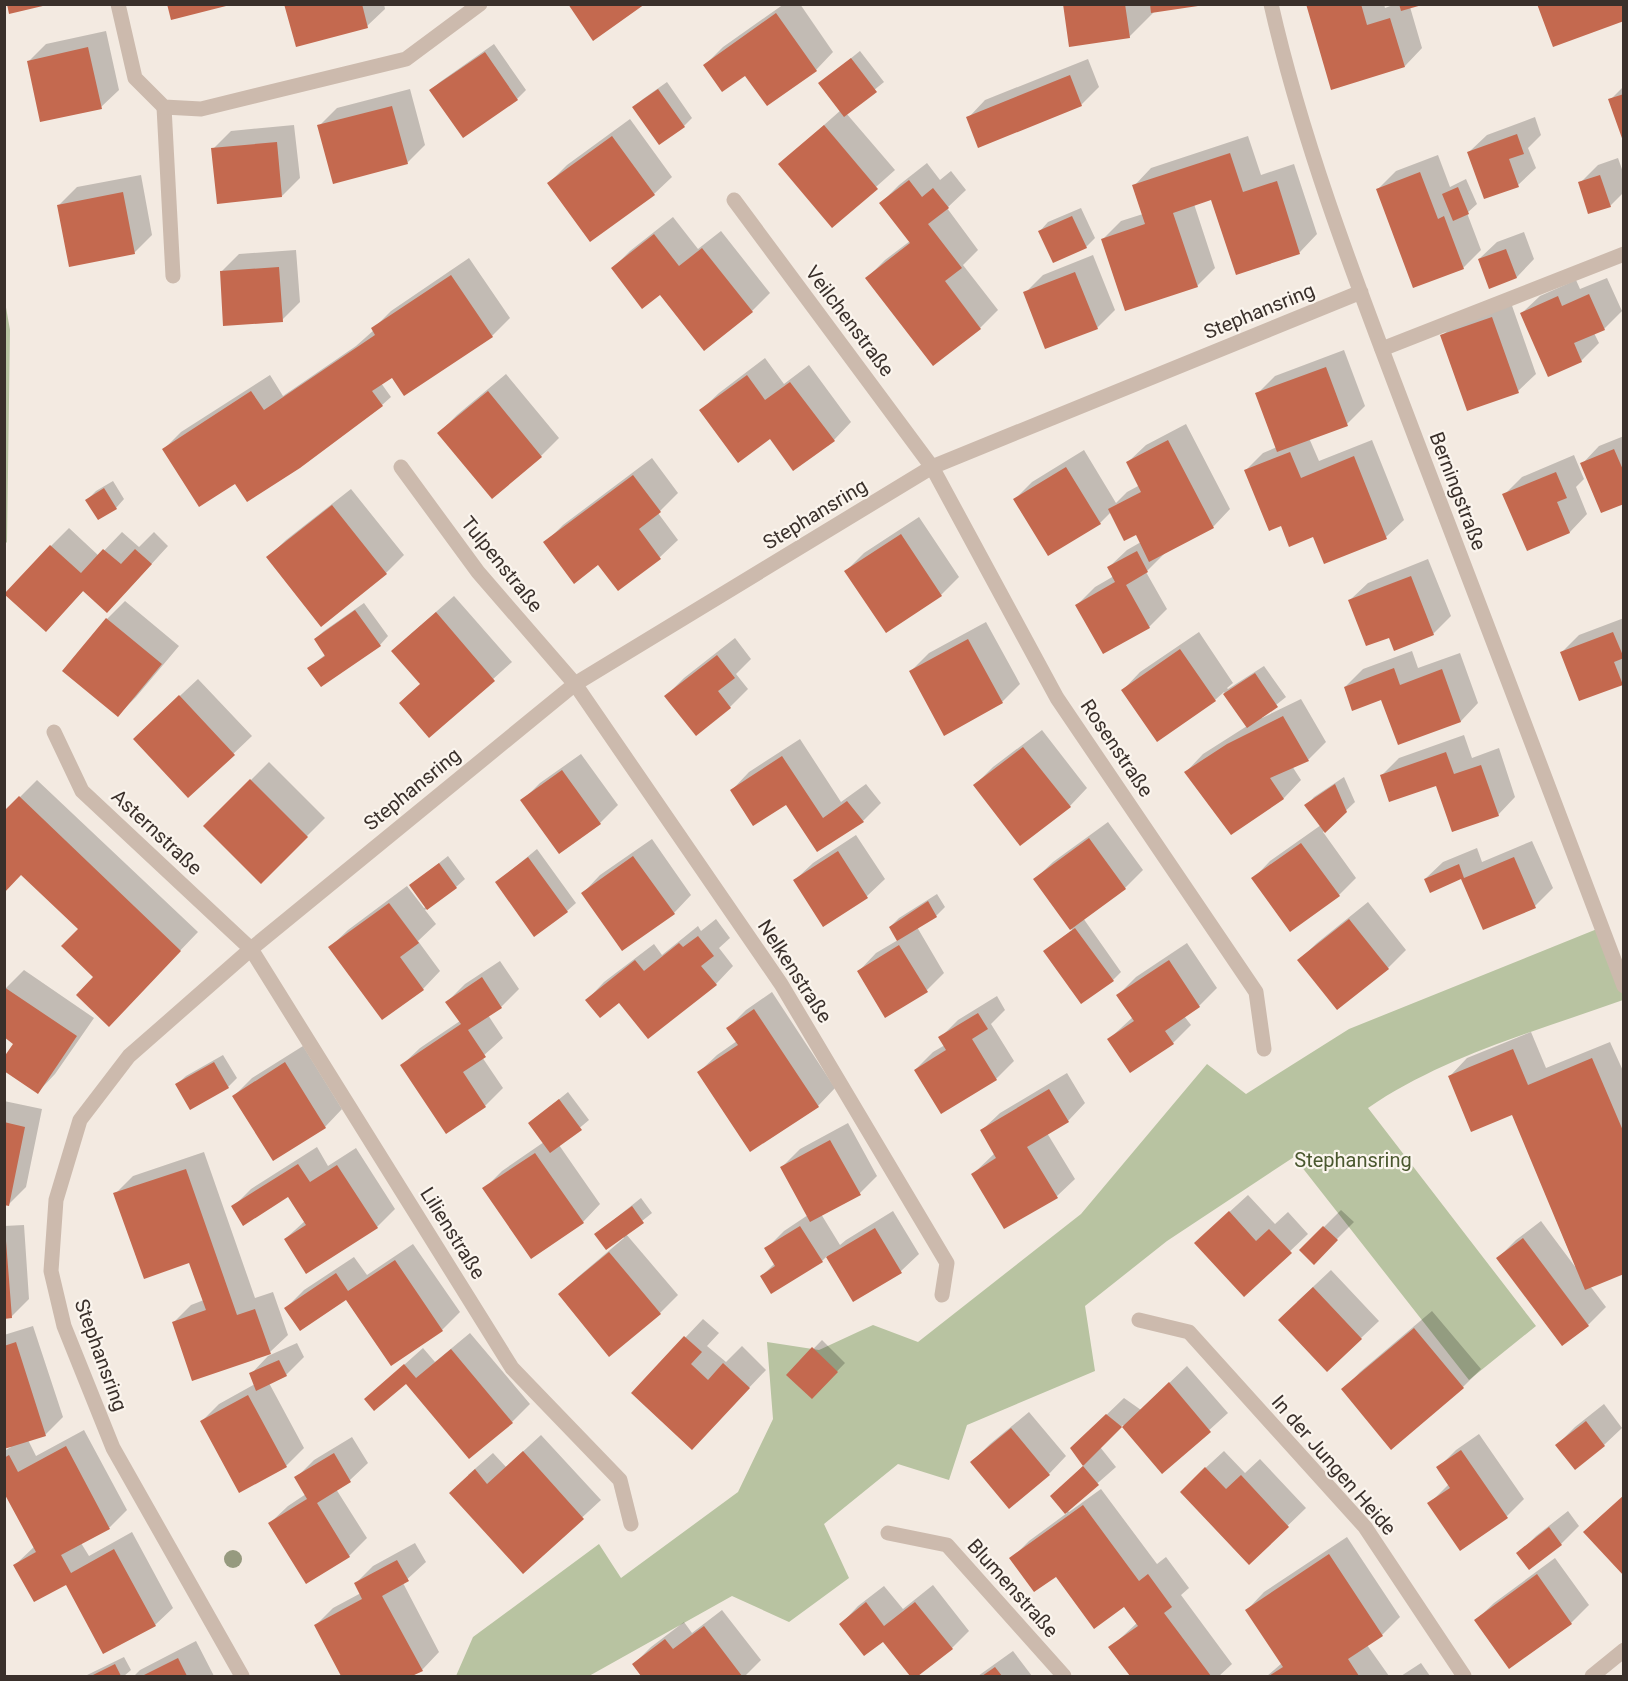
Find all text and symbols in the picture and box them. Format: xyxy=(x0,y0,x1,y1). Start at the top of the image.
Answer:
street label: Veilchenstraße xyxy=(801,261,899,381)
street label: Stephansring xyxy=(1200,278,1318,344)
street label: Berningstraße xyxy=(1424,429,1492,553)
street label: Stephansring xyxy=(758,473,872,555)
street label: Tulpenstraße xyxy=(456,511,548,617)
street label: Rosenstraße xyxy=(1076,695,1158,801)
street label: Stephansring xyxy=(359,743,465,835)
street label: Asternstraße xyxy=(107,784,207,880)
street label: Nelkenstraße xyxy=(753,915,837,1027)
park label: Stephansring xyxy=(1294,1148,1412,1172)
street label: Lilienstraße xyxy=(415,1183,491,1283)
street label: Stephansring xyxy=(70,1296,132,1414)
street label: In der Jungen Heide xyxy=(1267,1390,1401,1540)
street label: Blumenstraße xyxy=(963,1534,1063,1642)

